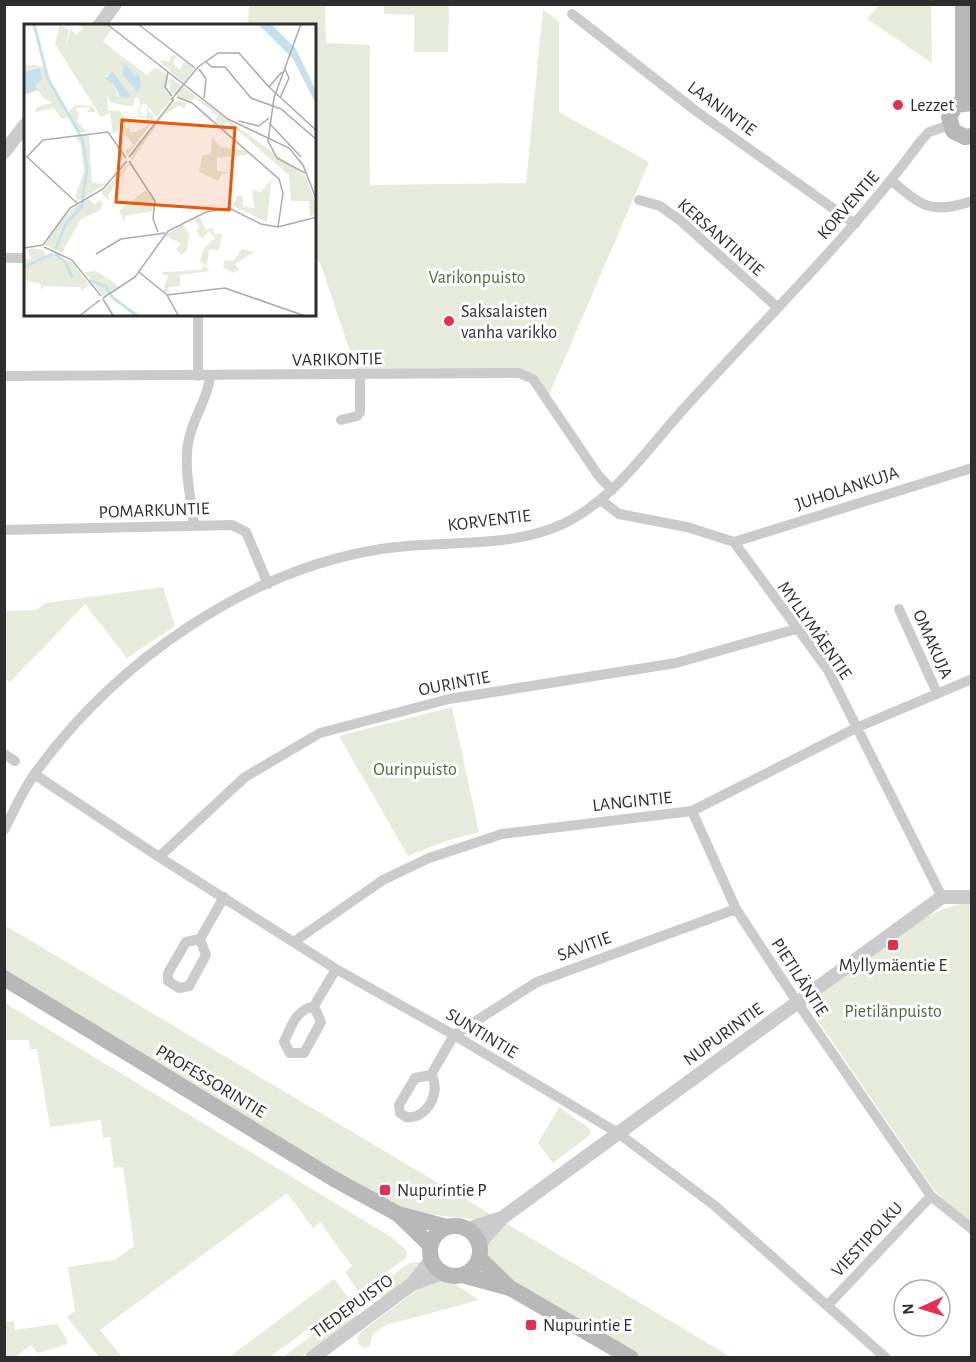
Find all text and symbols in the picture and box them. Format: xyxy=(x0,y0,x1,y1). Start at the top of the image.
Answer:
inset map xyxy=(24,24,316,316)
street label: LAANINTIE xyxy=(684,78,759,140)
place label: Lezzet xyxy=(910,97,954,115)
marker: Lezzet xyxy=(891,98,905,112)
street label: KORVENTIE xyxy=(815,168,883,243)
street label: KERSANTINTIE xyxy=(674,196,767,280)
park label: Varikonpuisto xyxy=(428,269,526,287)
place label: Saksalaisten vanha varikko xyxy=(461,303,557,342)
marker: Saksalaisten vanha varikko xyxy=(442,314,456,328)
street label: VARIKONTIE xyxy=(292,350,383,370)
street label: JUHOLANKUJA xyxy=(793,464,902,514)
street label: POMARKUNTIE xyxy=(98,500,210,522)
street label: KORVENTIE xyxy=(447,507,532,535)
street label: MYLLYMÄENTIE xyxy=(774,577,856,683)
street label: OMAKUJA xyxy=(909,607,955,682)
street label: OURINTIE xyxy=(417,668,492,700)
park label: Ourinpuisto xyxy=(373,761,457,779)
street label: LANGINTIE xyxy=(591,789,673,815)
street label: SAVITIE xyxy=(555,929,614,965)
street label: PIETILÄNTIE xyxy=(767,934,833,1020)
marker: Myllymäentie E xyxy=(886,938,900,952)
place label: Myllymäentie E xyxy=(839,957,948,975)
street label: NUPURINTIE xyxy=(681,1000,767,1070)
park label: Pietilänpuisto xyxy=(844,1003,942,1021)
street label: SUNTINTIE xyxy=(443,1006,521,1062)
street label: PROFESSORINTIE xyxy=(152,1042,269,1122)
place label: Nupurintie P xyxy=(397,1182,487,1200)
marker: Nupurintie P xyxy=(378,1183,392,1197)
street label: VIESTIPOLKU xyxy=(829,1199,907,1281)
street label: TIEDEPUISTO xyxy=(309,1271,397,1342)
north arrow xyxy=(892,1278,952,1338)
text: N xyxy=(900,1303,916,1315)
place label: Nupurintie E xyxy=(543,1317,632,1335)
marker: Nupurintie E xyxy=(524,1318,538,1332)

